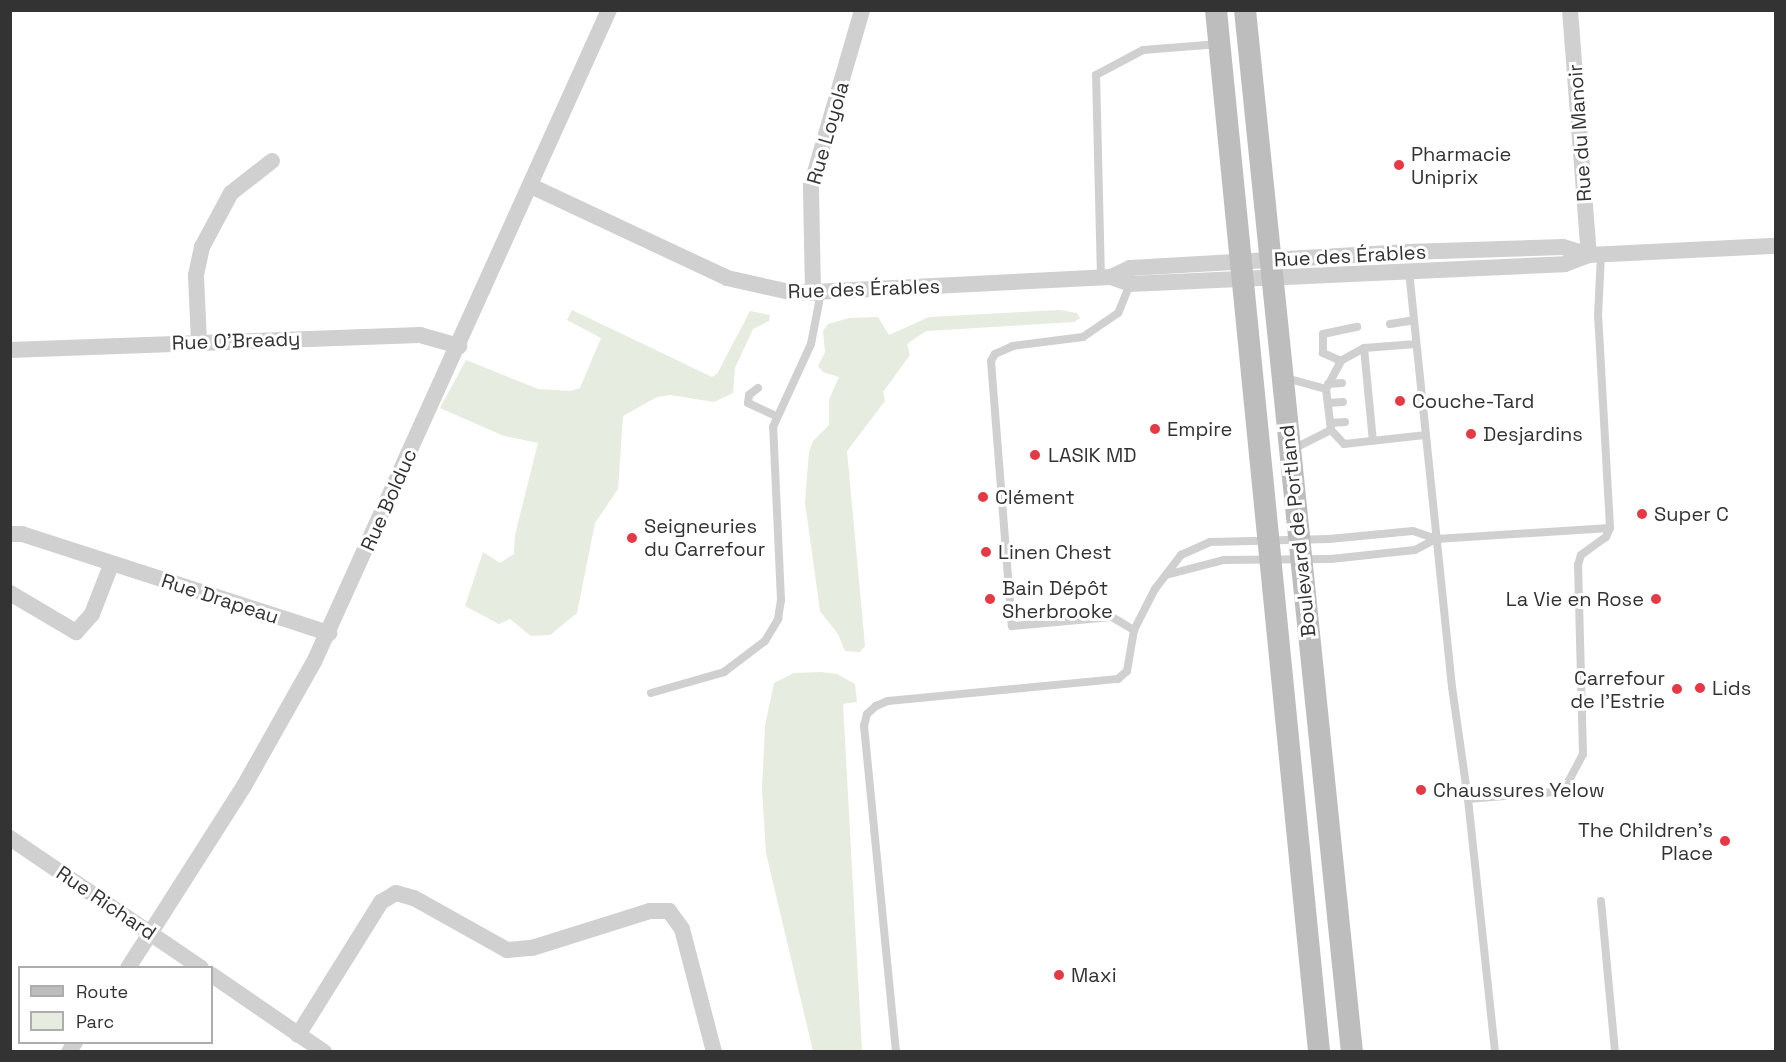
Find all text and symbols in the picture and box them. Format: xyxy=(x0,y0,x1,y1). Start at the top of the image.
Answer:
street label: Rue du Manoir xyxy=(1563,63,1597,203)
street label: Rue Loyola xyxy=(802,79,854,187)
place label: Pharmacie Uniprix xyxy=(1411,142,1511,189)
marker: Pharmacie Uniprix xyxy=(1392,158,1406,172)
street label: Rue des Érables xyxy=(1273,240,1427,272)
street label: Rue des Érables xyxy=(787,274,941,304)
street label: Rue O'Bready xyxy=(171,327,301,355)
place label: Couche-Tard xyxy=(1412,389,1534,413)
marker: Couche-Tard xyxy=(1393,394,1407,408)
place label: Empire xyxy=(1167,417,1232,441)
marker: Empire xyxy=(1148,422,1162,436)
place label: Desjardins xyxy=(1483,422,1583,446)
street label: Boulevard de Portland xyxy=(1275,424,1321,638)
marker: Desjardins xyxy=(1464,427,1478,441)
place label: LASIK MD xyxy=(1048,443,1137,467)
street label: Rue Bolduc xyxy=(356,445,422,555)
marker: LASIK MD xyxy=(1026,446,1044,464)
place label: Clément xyxy=(995,485,1075,509)
marker: Clément xyxy=(976,490,990,504)
place label: Super C xyxy=(1654,502,1729,526)
marker: Super C xyxy=(1635,507,1649,521)
place label: Seigneuries du Carrefour xyxy=(644,514,765,561)
marker: Seigneuries du Carrefour xyxy=(625,531,639,545)
place label: Linen Chest xyxy=(998,540,1112,564)
marker: Linen Chest xyxy=(979,545,993,559)
street label: Rue Drapeau xyxy=(158,569,282,629)
place label: Bain Dépôt Sherbrooke xyxy=(1002,576,1113,623)
place label: La Vie en Rose xyxy=(1506,587,1644,611)
marker: Bain Dépôt Sherbrooke xyxy=(983,592,997,606)
marker: La Vie en Rose xyxy=(1649,592,1663,606)
place label: Carrefour de l'Estrie xyxy=(1570,666,1665,713)
place label: Lids xyxy=(1712,676,1751,700)
marker: Lids xyxy=(1693,681,1707,695)
marker: Carrefour de l'Estrie xyxy=(1670,682,1684,696)
place label: Chaussures Yelow xyxy=(1433,778,1605,802)
marker: Chaussures Yelow xyxy=(1414,783,1428,797)
place label: The Children's Place xyxy=(1578,818,1713,865)
marker: The Children's Place xyxy=(1718,834,1732,848)
street label: Rue Richard xyxy=(52,861,160,945)
place label: Maxi xyxy=(1071,963,1117,987)
legend xyxy=(18,966,213,1044)
marker: Maxi xyxy=(1052,968,1066,982)
text: Route xyxy=(76,980,128,1003)
text: Parc xyxy=(76,1010,114,1033)

